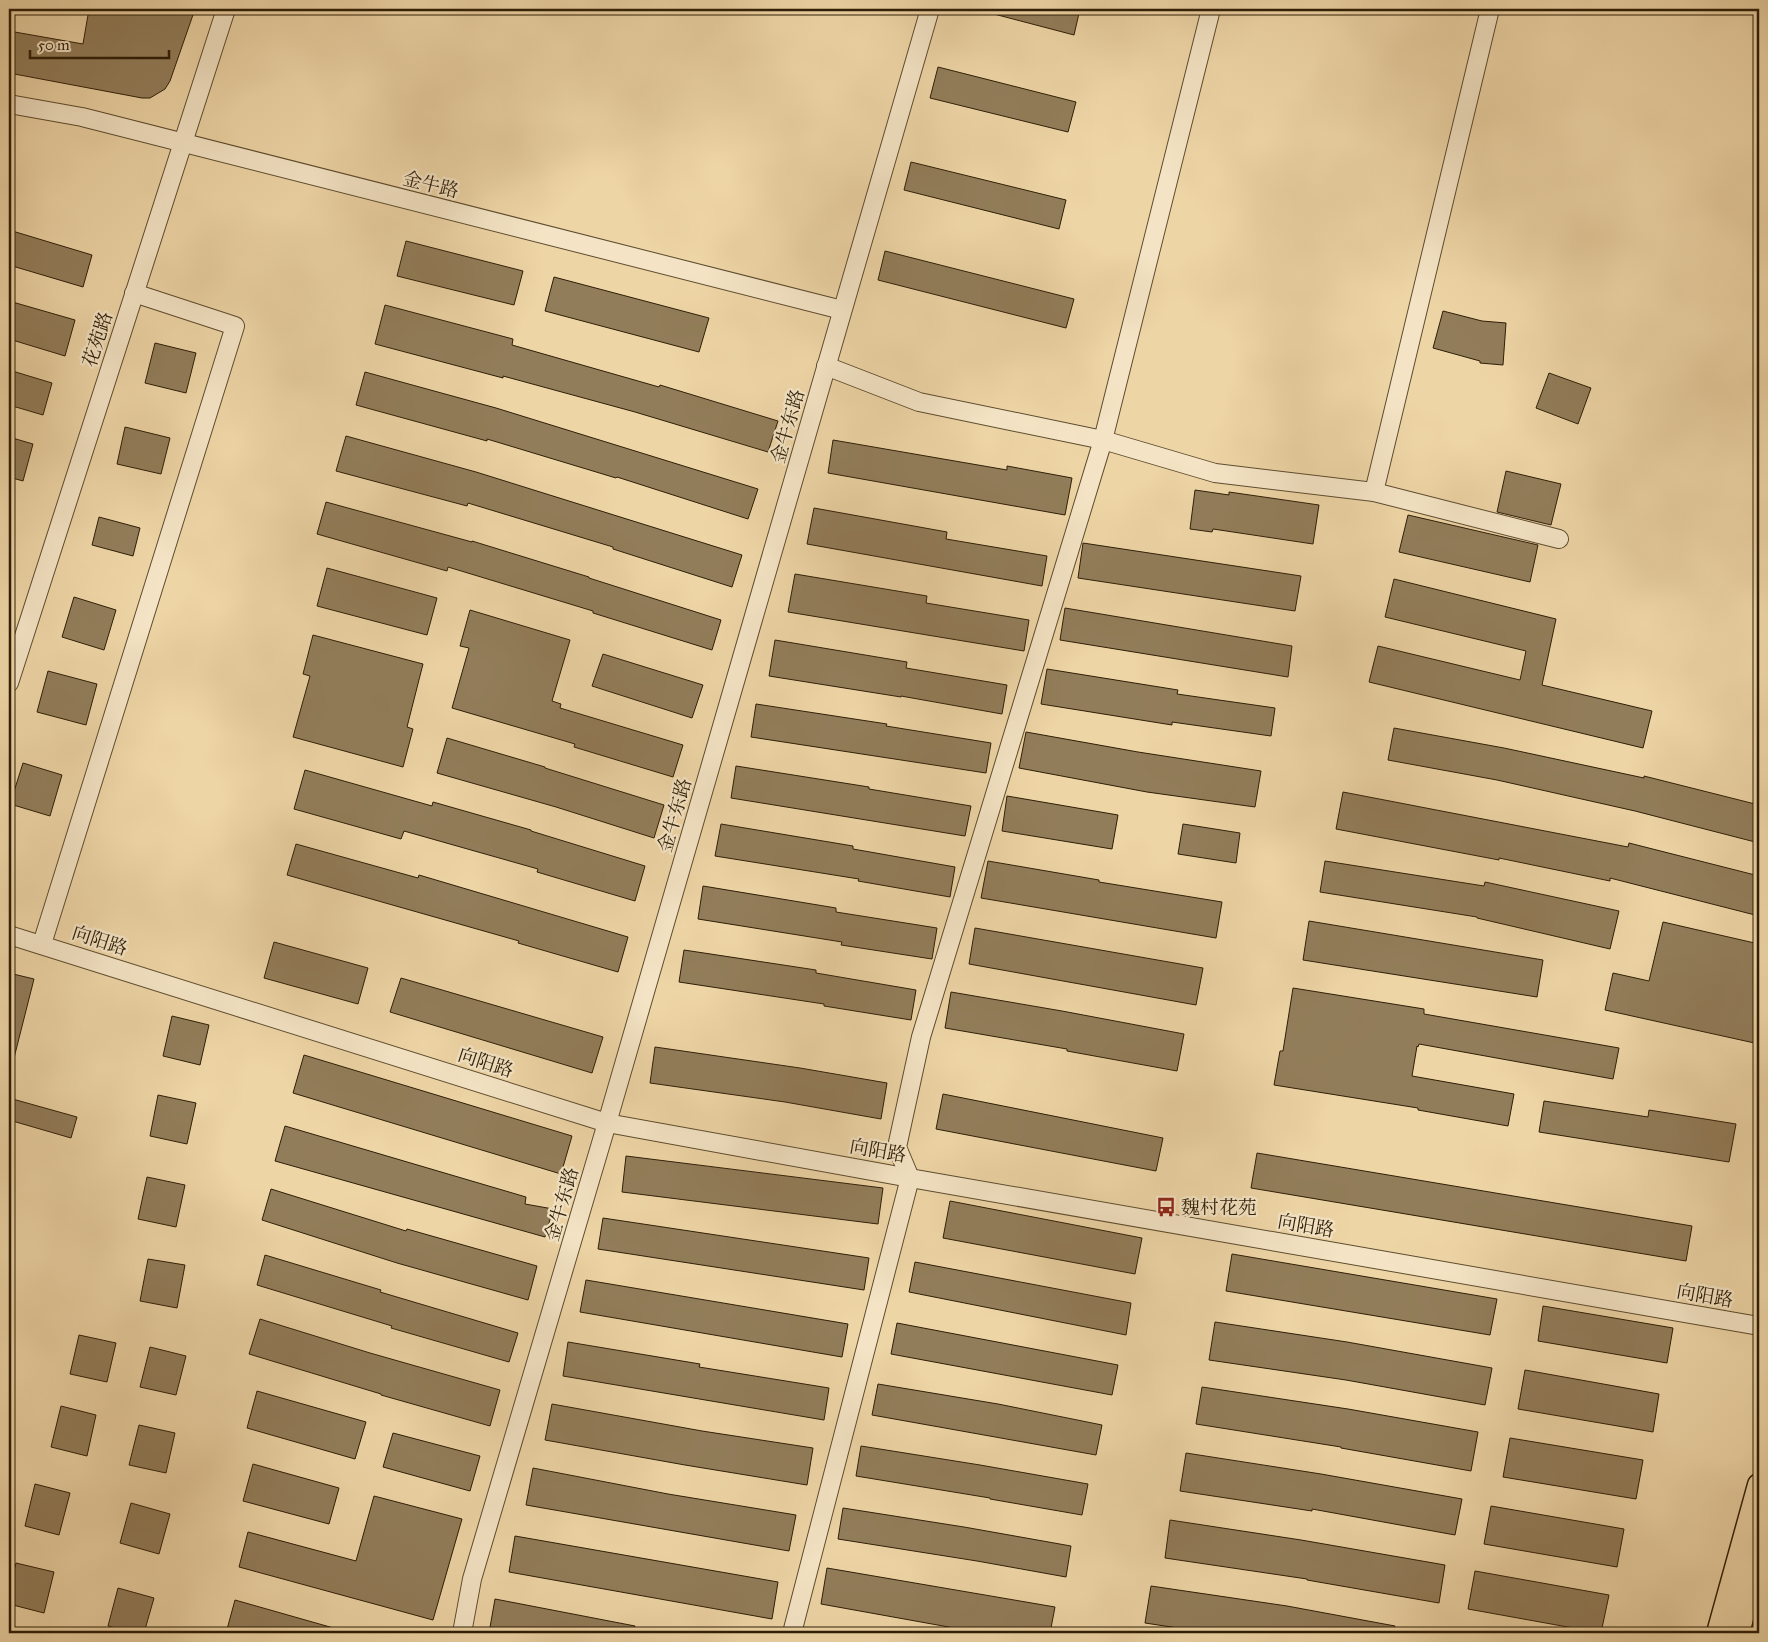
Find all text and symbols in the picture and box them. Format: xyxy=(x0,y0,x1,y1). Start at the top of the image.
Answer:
scale bar xyxy=(30,28,169,60)
text: 50 m xyxy=(38,36,70,54)
street label: 金牛路 xyxy=(400,166,461,203)
street label: 花苑路 xyxy=(78,308,117,370)
street label: 金牛东路 xyxy=(766,386,809,466)
street label: 金牛东路 xyxy=(653,775,696,855)
street label: 向阳路 xyxy=(69,921,131,960)
street label: 向阳路 xyxy=(455,1043,517,1082)
street label: 向阳路 xyxy=(848,1134,908,1167)
street label: 金牛东路 xyxy=(540,1164,583,1244)
bus stop icon: 魏村花苑 xyxy=(1155,1196,1177,1218)
place label: 魏村花苑 xyxy=(1181,1196,1257,1219)
street label: 向阳路 xyxy=(1276,1209,1336,1242)
street label: 向阳路 xyxy=(1675,1279,1735,1312)

